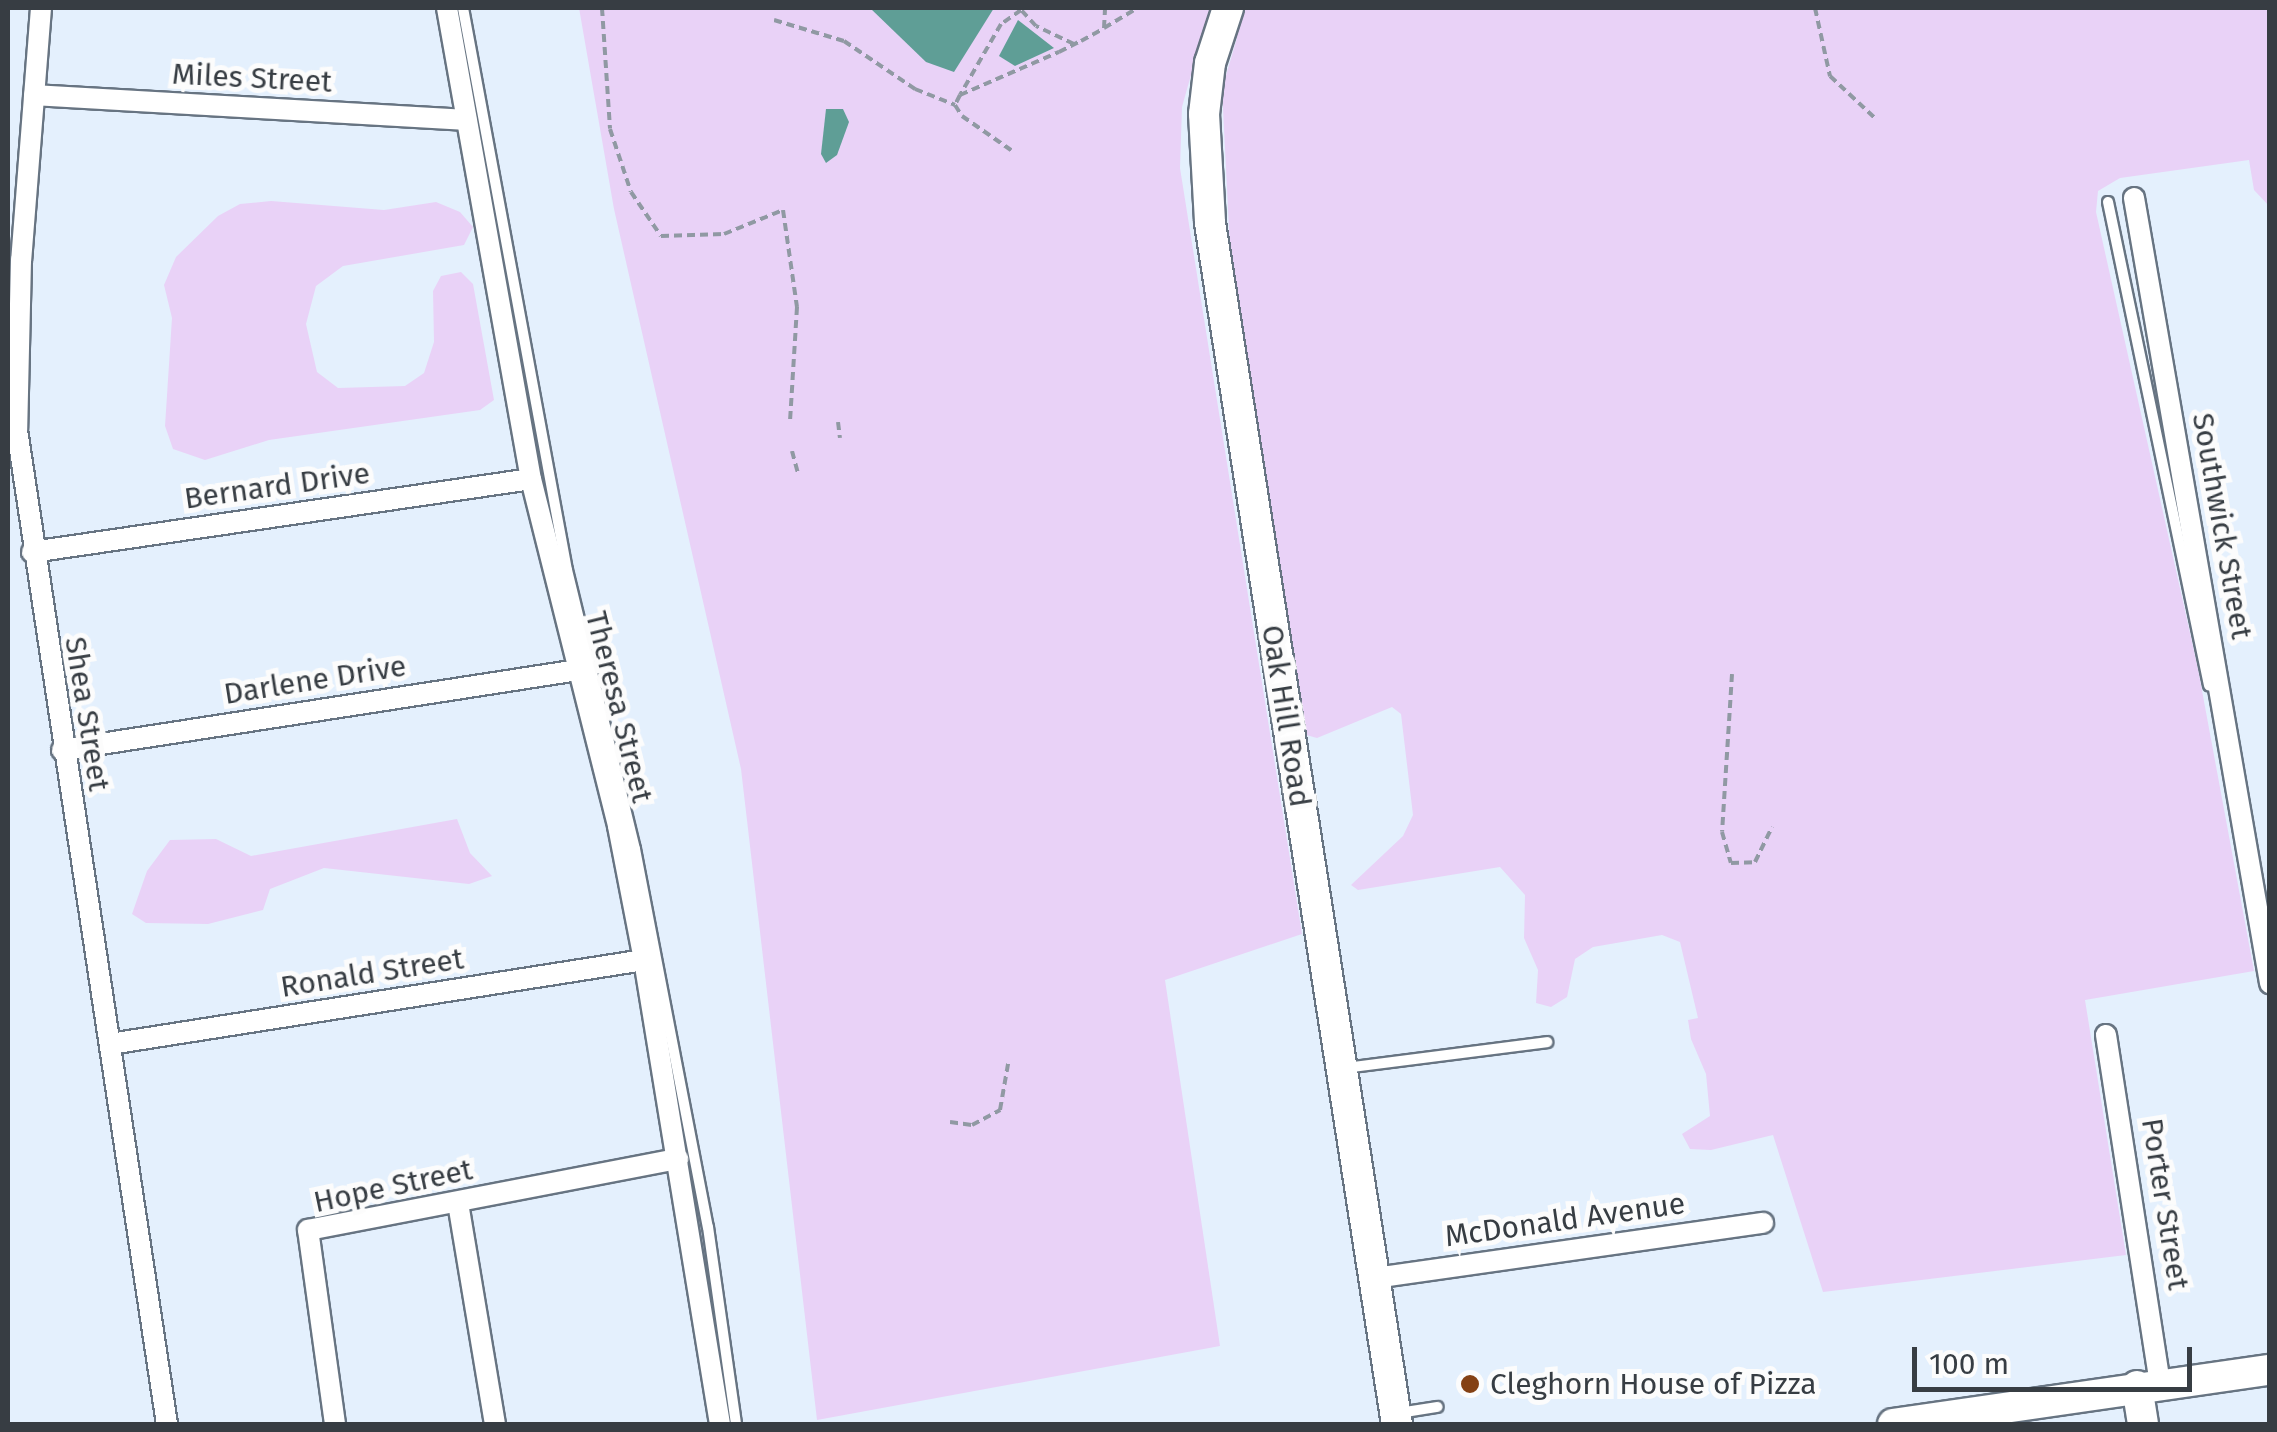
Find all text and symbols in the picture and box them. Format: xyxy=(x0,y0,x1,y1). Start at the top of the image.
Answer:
street label: Miles Street xyxy=(171,56,333,100)
street label: Southwick Street xyxy=(2184,410,2260,642)
street label: Bernard Drive xyxy=(182,455,372,517)
street label: Theresa Street xyxy=(578,608,660,806)
street label: Oak Hill Road xyxy=(1254,622,1318,810)
street label: Shea Street xyxy=(57,634,117,794)
street label: Darlene Drive xyxy=(221,648,409,712)
street label: Ronald Street xyxy=(278,941,466,1005)
street label: Porter Street xyxy=(2134,1116,2196,1292)
street label: Hope Street xyxy=(310,1152,476,1220)
street label: McDonald Avenue xyxy=(1443,1185,1687,1255)
scale bar xyxy=(1917,1327,2197,1389)
text: 100 m xyxy=(1929,1346,2009,1382)
place label: Cleghorn House of Pizza xyxy=(1490,1366,1816,1402)
marker: Cleghorn House of Pizza xyxy=(1459,1373,1481,1395)

